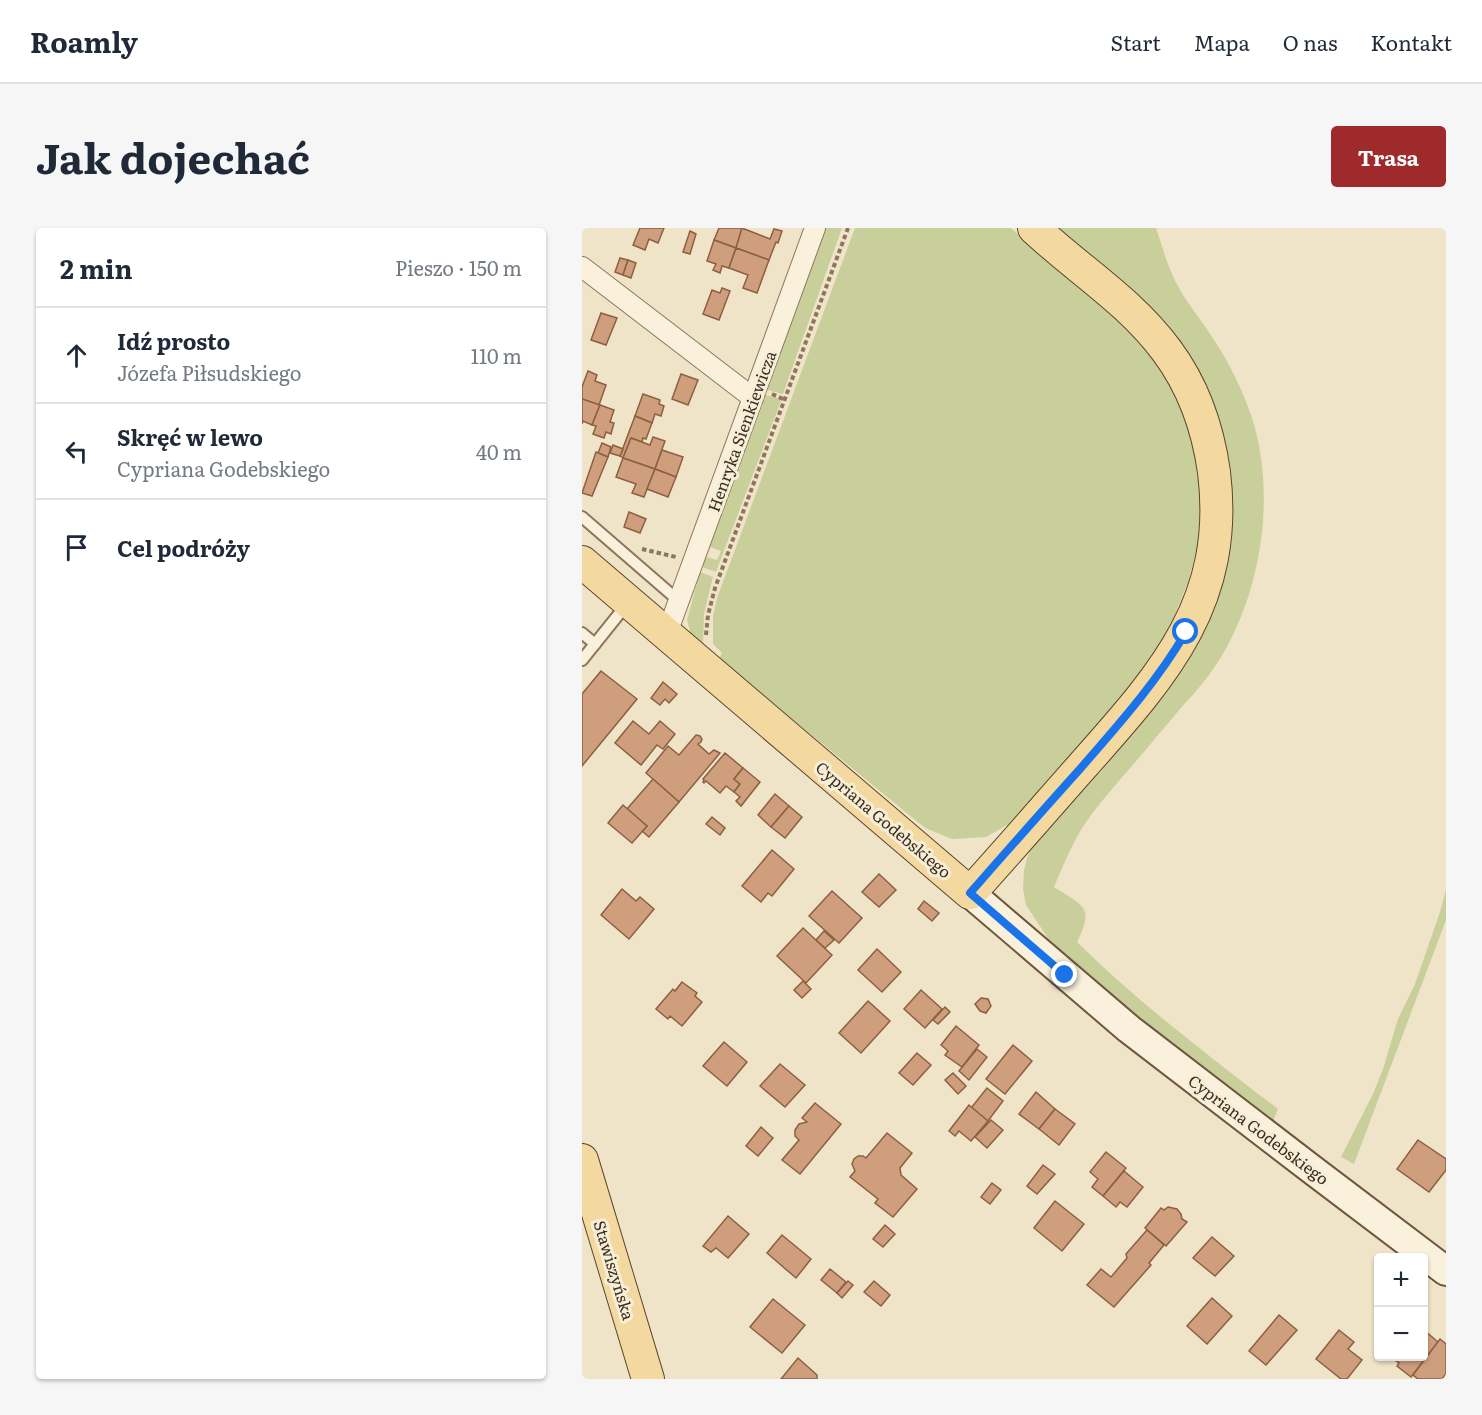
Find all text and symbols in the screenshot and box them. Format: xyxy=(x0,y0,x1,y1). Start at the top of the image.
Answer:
text: Roamly xyxy=(30,20,138,62)
text: Start xyxy=(1111,26,1161,57)
text: Mapa xyxy=(1194,26,1250,57)
text: O nas xyxy=(1283,26,1337,57)
text: Kontakt xyxy=(1370,26,1452,57)
text: Jak dojechać xyxy=(36,125,310,187)
button: Trasa xyxy=(1331,126,1446,187)
text: 2 min xyxy=(60,248,133,287)
text: Pieszo · 150 m xyxy=(395,252,522,282)
text: Idź prosto xyxy=(117,324,230,357)
icon: ahead xyxy=(60,339,93,372)
text: 110 m xyxy=(471,340,522,370)
street label: Henryka Sienkiewicza xyxy=(701,347,781,515)
text: Józefa Piłsudskiego xyxy=(117,357,301,387)
text: Skręć w lewo xyxy=(117,420,263,453)
icon: left xyxy=(60,435,93,468)
text: 40 m xyxy=(476,436,522,466)
text: Cypriana Godebskiego xyxy=(117,453,330,483)
icon: arrive xyxy=(60,531,93,564)
text: Cel podróży xyxy=(117,531,250,564)
route start xyxy=(1172,618,1198,644)
street label: Cypriana Godebskiego xyxy=(811,755,957,883)
route end xyxy=(1051,961,1077,987)
street label: Cypriana Godebskiego xyxy=(1184,1068,1334,1190)
street label: Stawiszyńska xyxy=(588,1217,642,1323)
map controls xyxy=(1374,1253,1428,1361)
button: + xyxy=(1374,1253,1428,1307)
button: − xyxy=(1374,1307,1428,1361)

